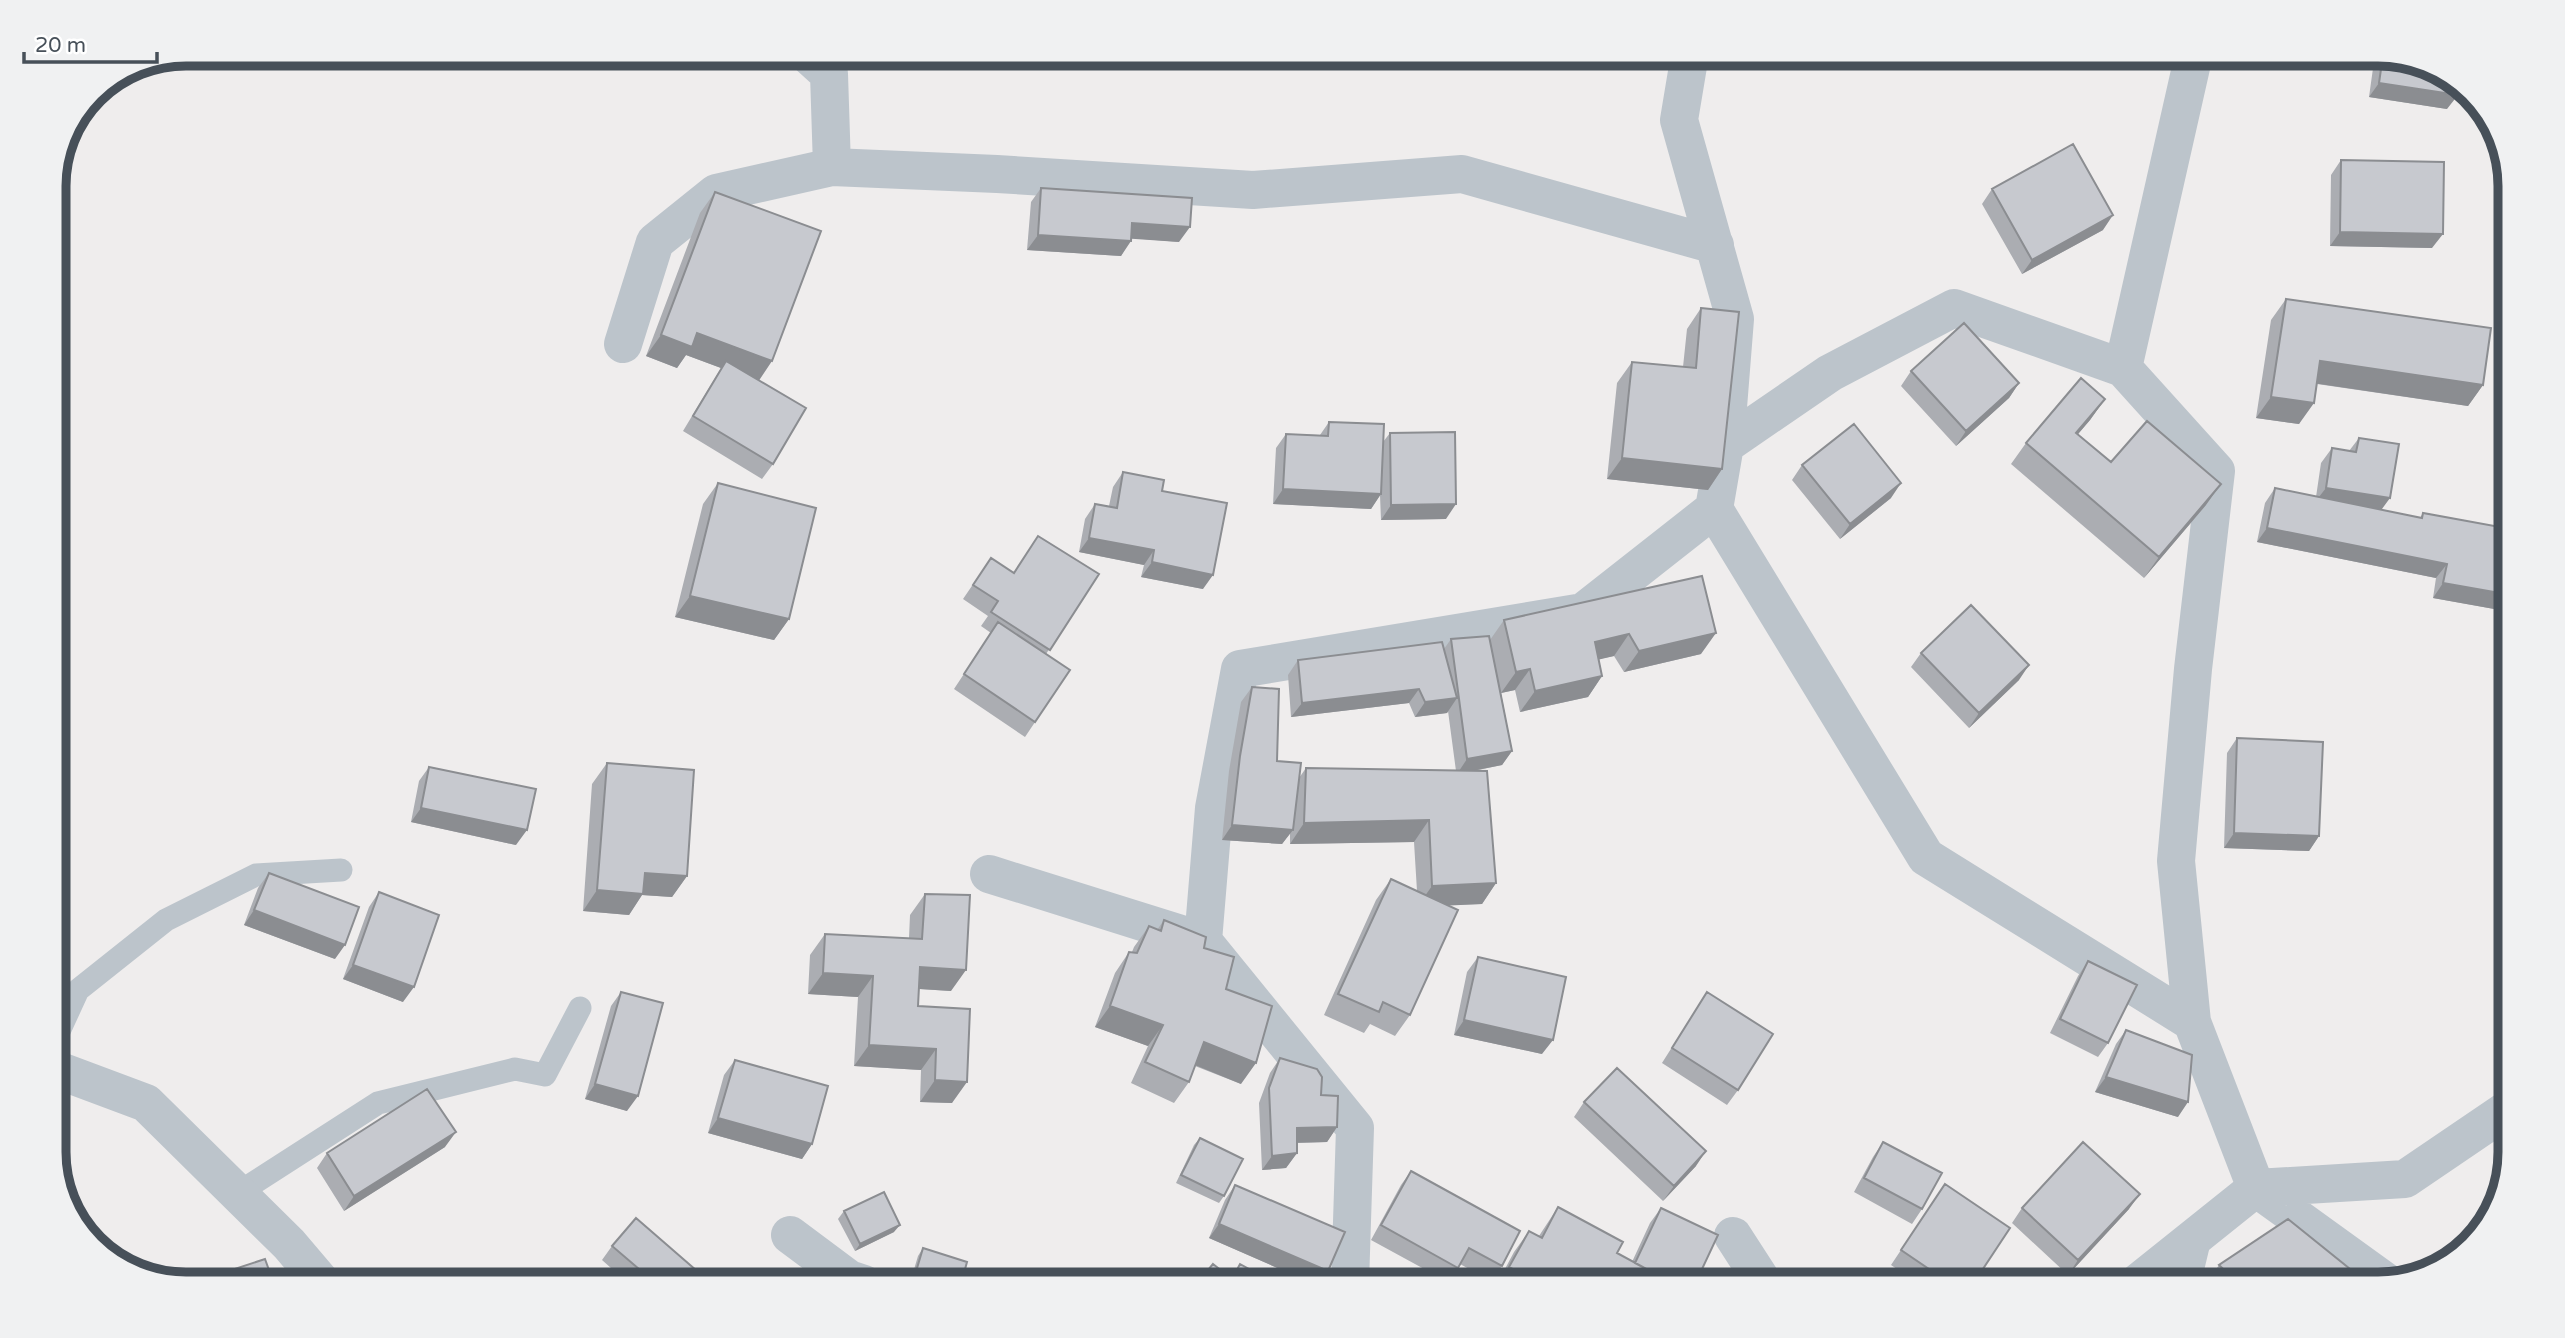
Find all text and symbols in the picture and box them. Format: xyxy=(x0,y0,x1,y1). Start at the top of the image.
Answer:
scale bar xyxy=(24,21,158,65)
text: 20 m xyxy=(35,33,86,58)

